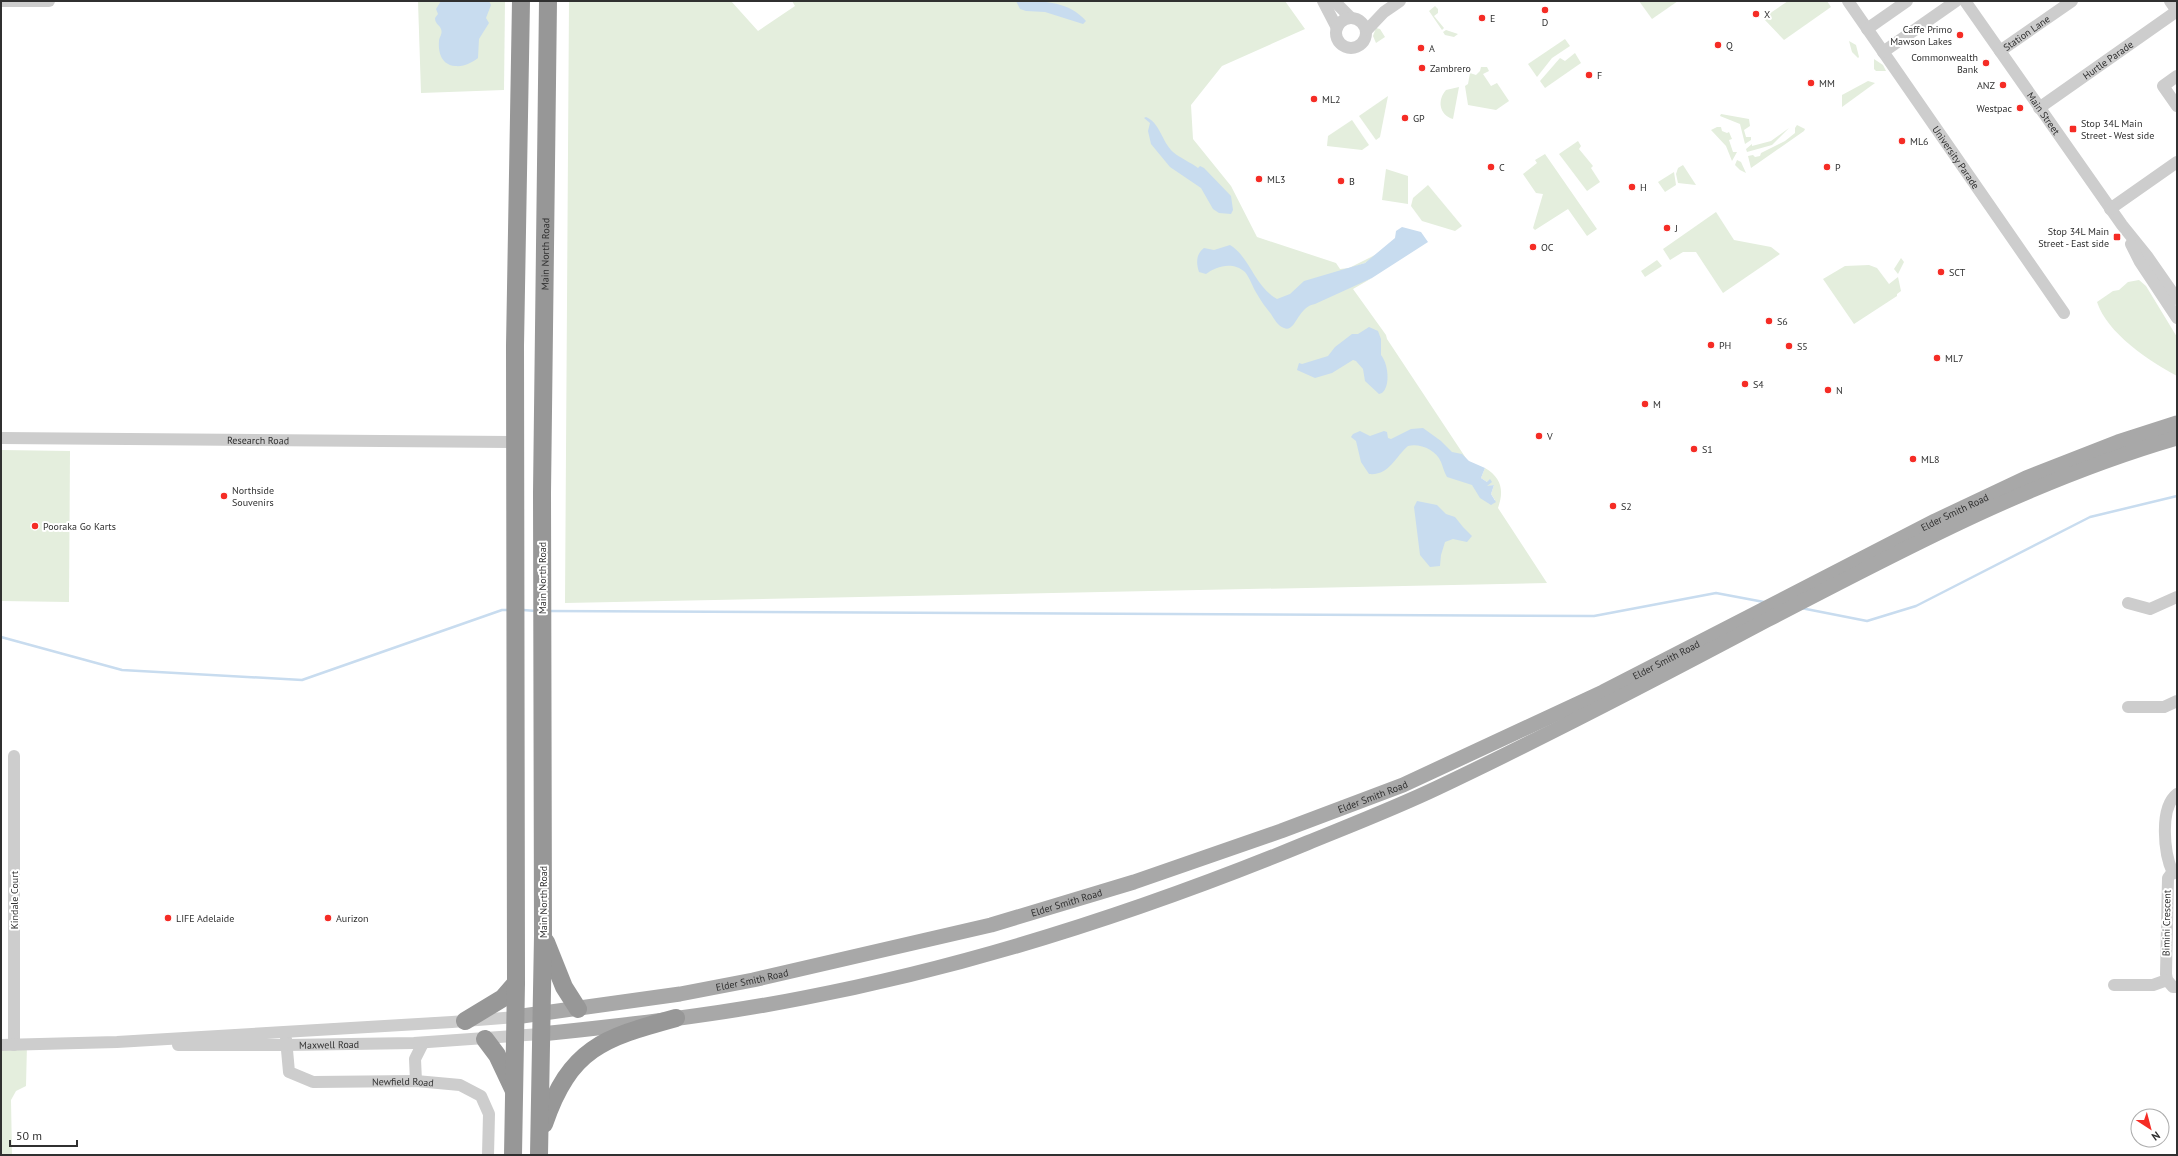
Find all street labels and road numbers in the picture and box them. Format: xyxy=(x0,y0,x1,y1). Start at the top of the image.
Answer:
street label: Station Lane xyxy=(2001,12,2052,54)
street label: Hurtle Parade xyxy=(2080,38,2136,82)
street label: Main Street xyxy=(2024,90,2063,138)
street label: University Parade xyxy=(1929,123,1982,192)
street label: Main North Road xyxy=(538,218,552,290)
street label: Research Road xyxy=(227,434,289,447)
street label: Elder Smith Road xyxy=(1919,491,1991,534)
street label: Main North Road xyxy=(536,542,549,614)
street label: Elder Smith Road xyxy=(1631,637,1702,683)
street label: Elder Smith Road xyxy=(1336,778,1410,816)
street label: Main North Road xyxy=(537,866,550,938)
street label: Kindale Court xyxy=(8,870,21,929)
street label: Elder Smith Road xyxy=(1029,886,1104,920)
street label: Bimini Crescent xyxy=(2159,889,2174,956)
street label: Elder Smith Road xyxy=(715,966,790,994)
street label: Maxwell Road xyxy=(299,1038,359,1052)
street label: Newfield Road xyxy=(372,1075,434,1090)

